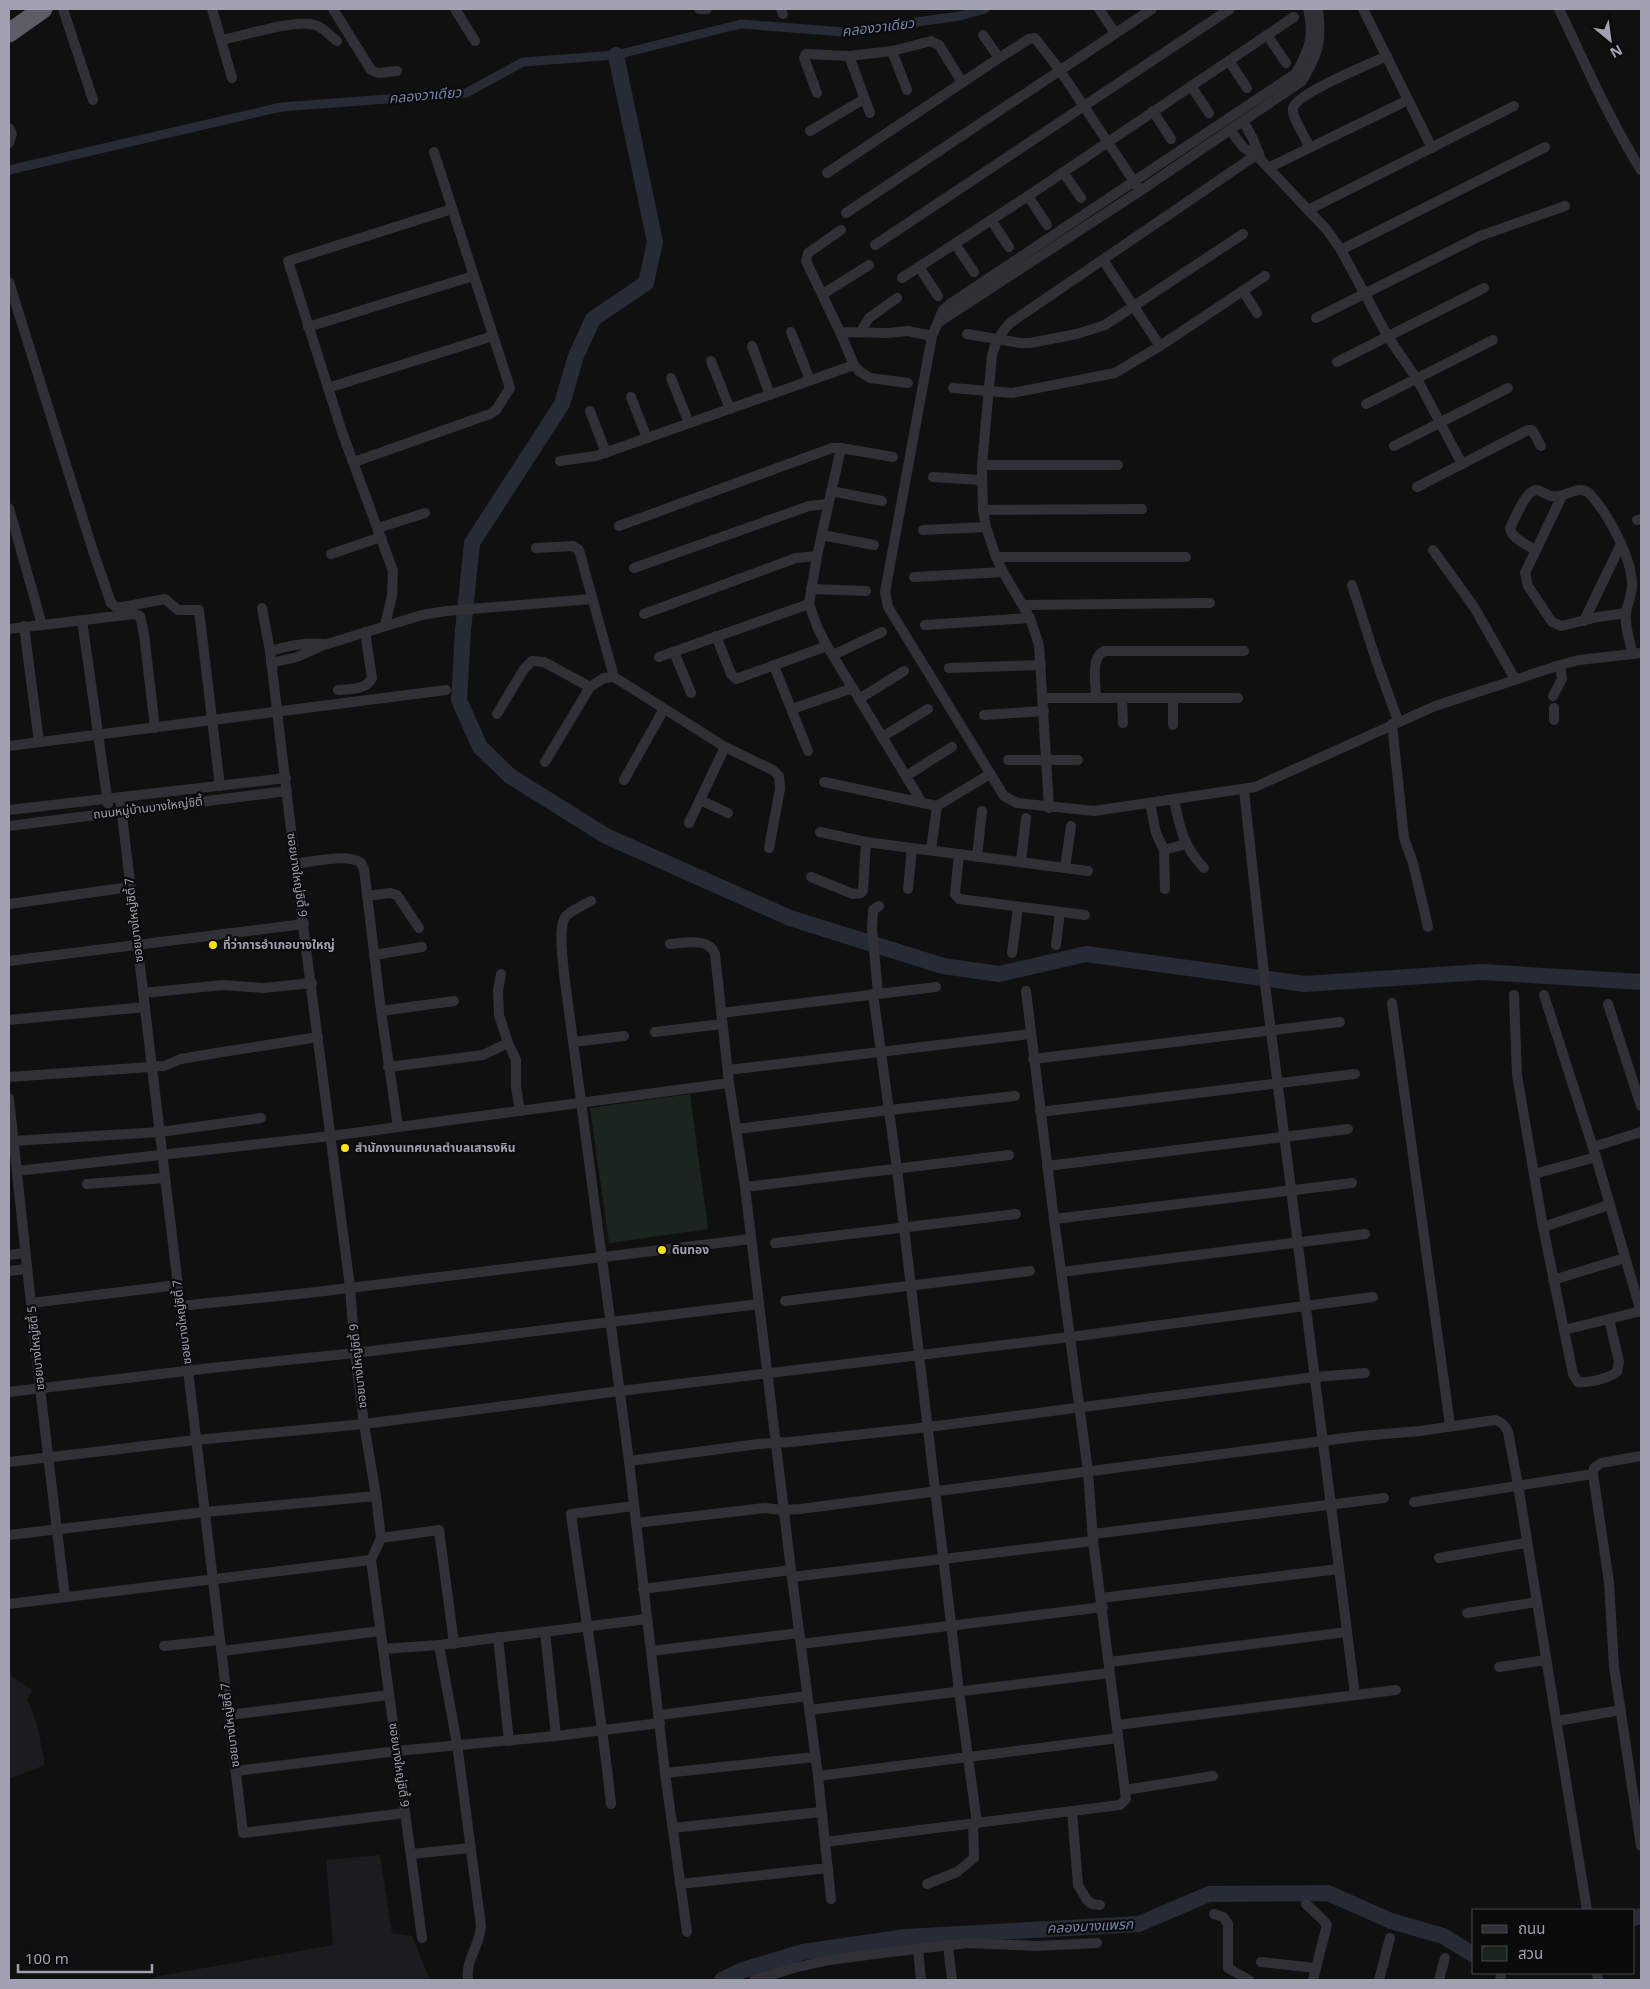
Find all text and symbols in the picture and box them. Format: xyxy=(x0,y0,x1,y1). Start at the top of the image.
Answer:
water label: คลองวาเดียว xyxy=(841,13,916,40)
north arrow xyxy=(1585,15,1635,65)
text: N xyxy=(1607,41,1626,63)
water label: คลองวาเดียว xyxy=(388,82,463,107)
street label: ถนนหมู่บ้านบางใหญ่ซิตี้ xyxy=(92,792,204,823)
street label: ซอยบางใหญ่ซิตี้ 9 xyxy=(283,832,312,918)
street label: ซอยบางใหญ่ซิตี้ 7 xyxy=(120,877,147,963)
place label: ที่ว่าการอำเภอบางใหญ่ xyxy=(223,936,335,953)
marker: ที่ว่าการอำเภอบางใหญ่ xyxy=(207,939,219,951)
place label: สำนักงานเทศบาลตำบลเสาธงหิน xyxy=(355,1139,515,1156)
marker: สำนักงานเทศบาลตำบลเสาธงหิน xyxy=(339,1142,351,1154)
place label: ดินทอง xyxy=(672,1241,709,1258)
marker: ดินทอง xyxy=(656,1244,668,1256)
street label: ซอยบางใหญ่ซิตี้ 7 xyxy=(168,1279,195,1365)
street label: ซอยบางใหญ่ซิตี้ 5 xyxy=(23,1305,48,1391)
street label: ซอยบางใหญ่ซิตี้ 9 xyxy=(345,1323,370,1409)
street label: ซอยบางใหญ่ซิตี้ 7 xyxy=(216,1682,243,1768)
street label: ซอยบางใหญ่ซิตี้ 9 xyxy=(385,1722,414,1808)
legend xyxy=(1472,1909,1635,1974)
water label: คลองบางแพรก xyxy=(1046,1914,1134,1937)
text: ถนน xyxy=(1518,1918,1545,1938)
scale bar xyxy=(18,1942,151,1974)
text: สวน xyxy=(1518,1943,1543,1963)
text: 100 m xyxy=(25,1948,69,1968)

